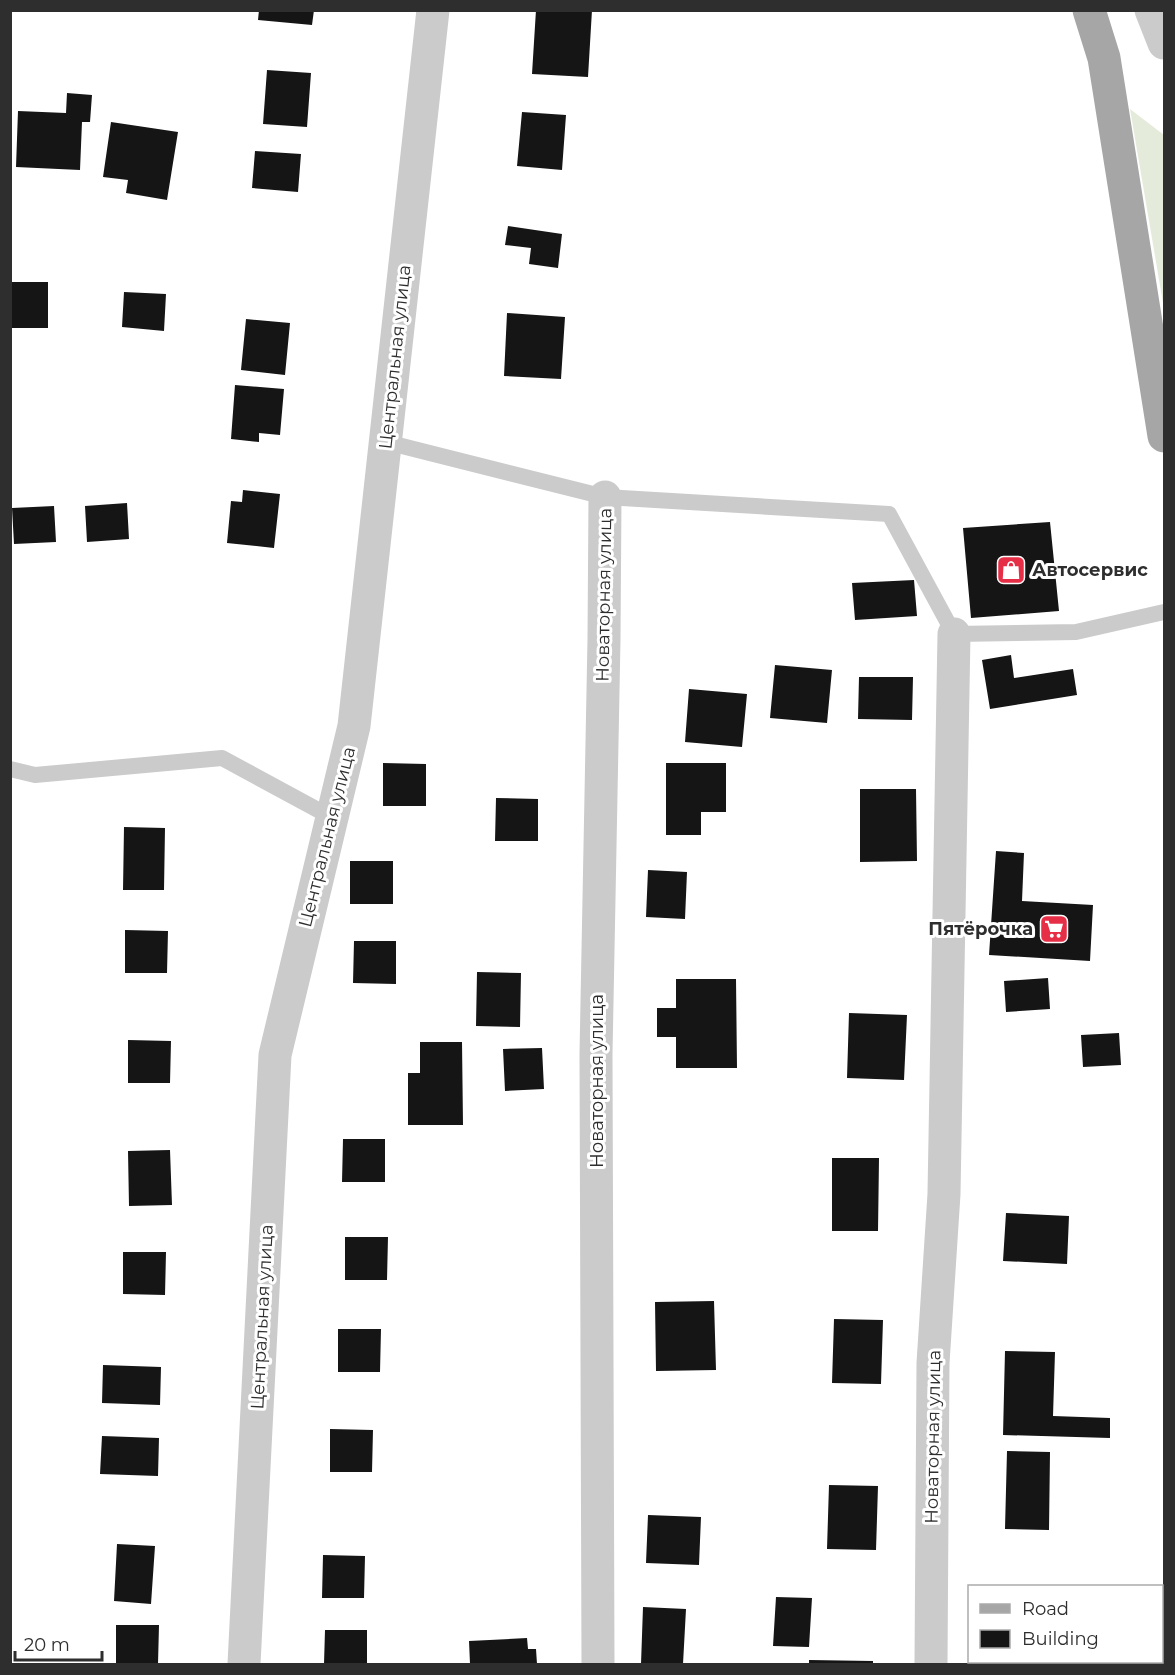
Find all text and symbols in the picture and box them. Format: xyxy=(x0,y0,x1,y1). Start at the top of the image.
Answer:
street label: Центральная улица xyxy=(374,264,416,450)
street label: Новаторная улица xyxy=(591,508,617,682)
shop icon: Автосервис xyxy=(995,554,1027,586)
place label: Автосервис xyxy=(1032,559,1148,581)
street label: Центральная улица xyxy=(294,745,360,929)
supermarket icon: Пятёрочка xyxy=(1038,913,1070,945)
place label: Пятёрочка xyxy=(928,918,1033,940)
street label: Новаторная улица xyxy=(586,994,608,1168)
street label: Центральная улица xyxy=(246,1224,278,1410)
street label: Новаторная улица xyxy=(920,1350,946,1524)
legend xyxy=(968,1585,1163,1663)
text: Road xyxy=(1022,1598,1069,1620)
scale bar xyxy=(15,1624,102,1662)
text: Building xyxy=(1022,1628,1099,1650)
text: 20 m xyxy=(24,1634,70,1656)

